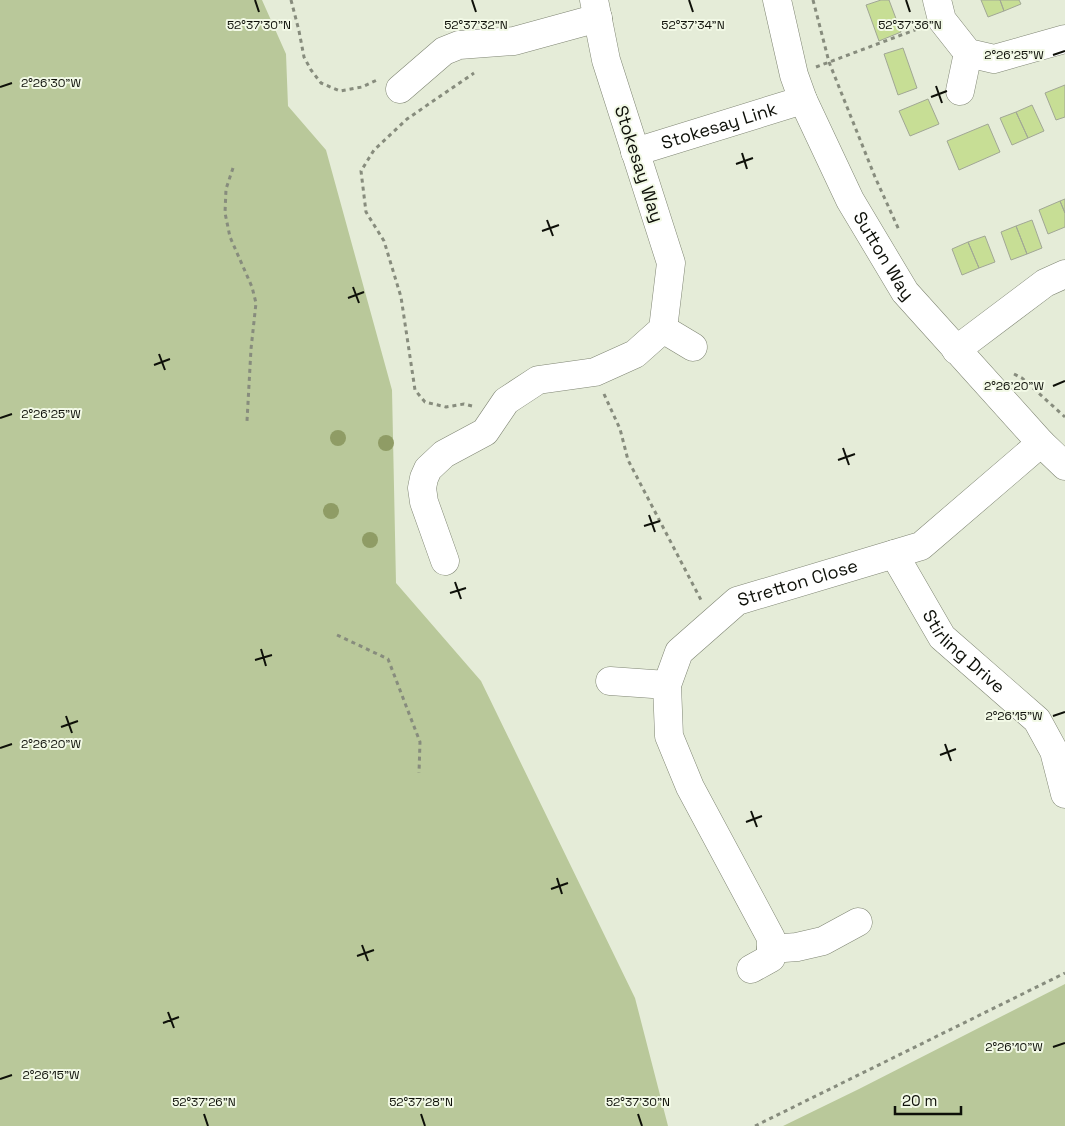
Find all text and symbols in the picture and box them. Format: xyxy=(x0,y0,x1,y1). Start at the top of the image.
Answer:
text: 52°37'30"N xyxy=(227,17,291,33)
text: 52°37'32"N xyxy=(444,17,508,33)
text: 52°37'34"N xyxy=(661,17,725,33)
text: 52°37'36"N xyxy=(878,17,942,33)
text: 2°26'25"W xyxy=(984,47,1044,63)
text: 2°26'30"W xyxy=(21,75,81,91)
street label: Stokesay Link xyxy=(658,97,780,154)
street label: Stokesay Way xyxy=(610,102,669,225)
street label: Sutton Way xyxy=(848,207,919,305)
text: 2°26'20"W xyxy=(984,378,1044,394)
text: 2°26'25"W xyxy=(21,406,81,422)
street label: Stretton Close xyxy=(734,554,860,611)
street label: Stirling Drive xyxy=(918,605,1010,698)
text: 2°26'15"W xyxy=(985,708,1043,724)
text: 2°26'20"W xyxy=(21,736,81,752)
text: 2°26'10"W xyxy=(985,1039,1043,1055)
text: 2°26'15"W xyxy=(22,1067,80,1083)
scale bar xyxy=(895,1084,961,1116)
text: 20 m xyxy=(902,1091,937,1110)
text: 52°37'26"N xyxy=(172,1094,236,1110)
text: 52°37'28"N xyxy=(389,1094,453,1110)
text: 52°37'30"N xyxy=(606,1094,670,1110)

